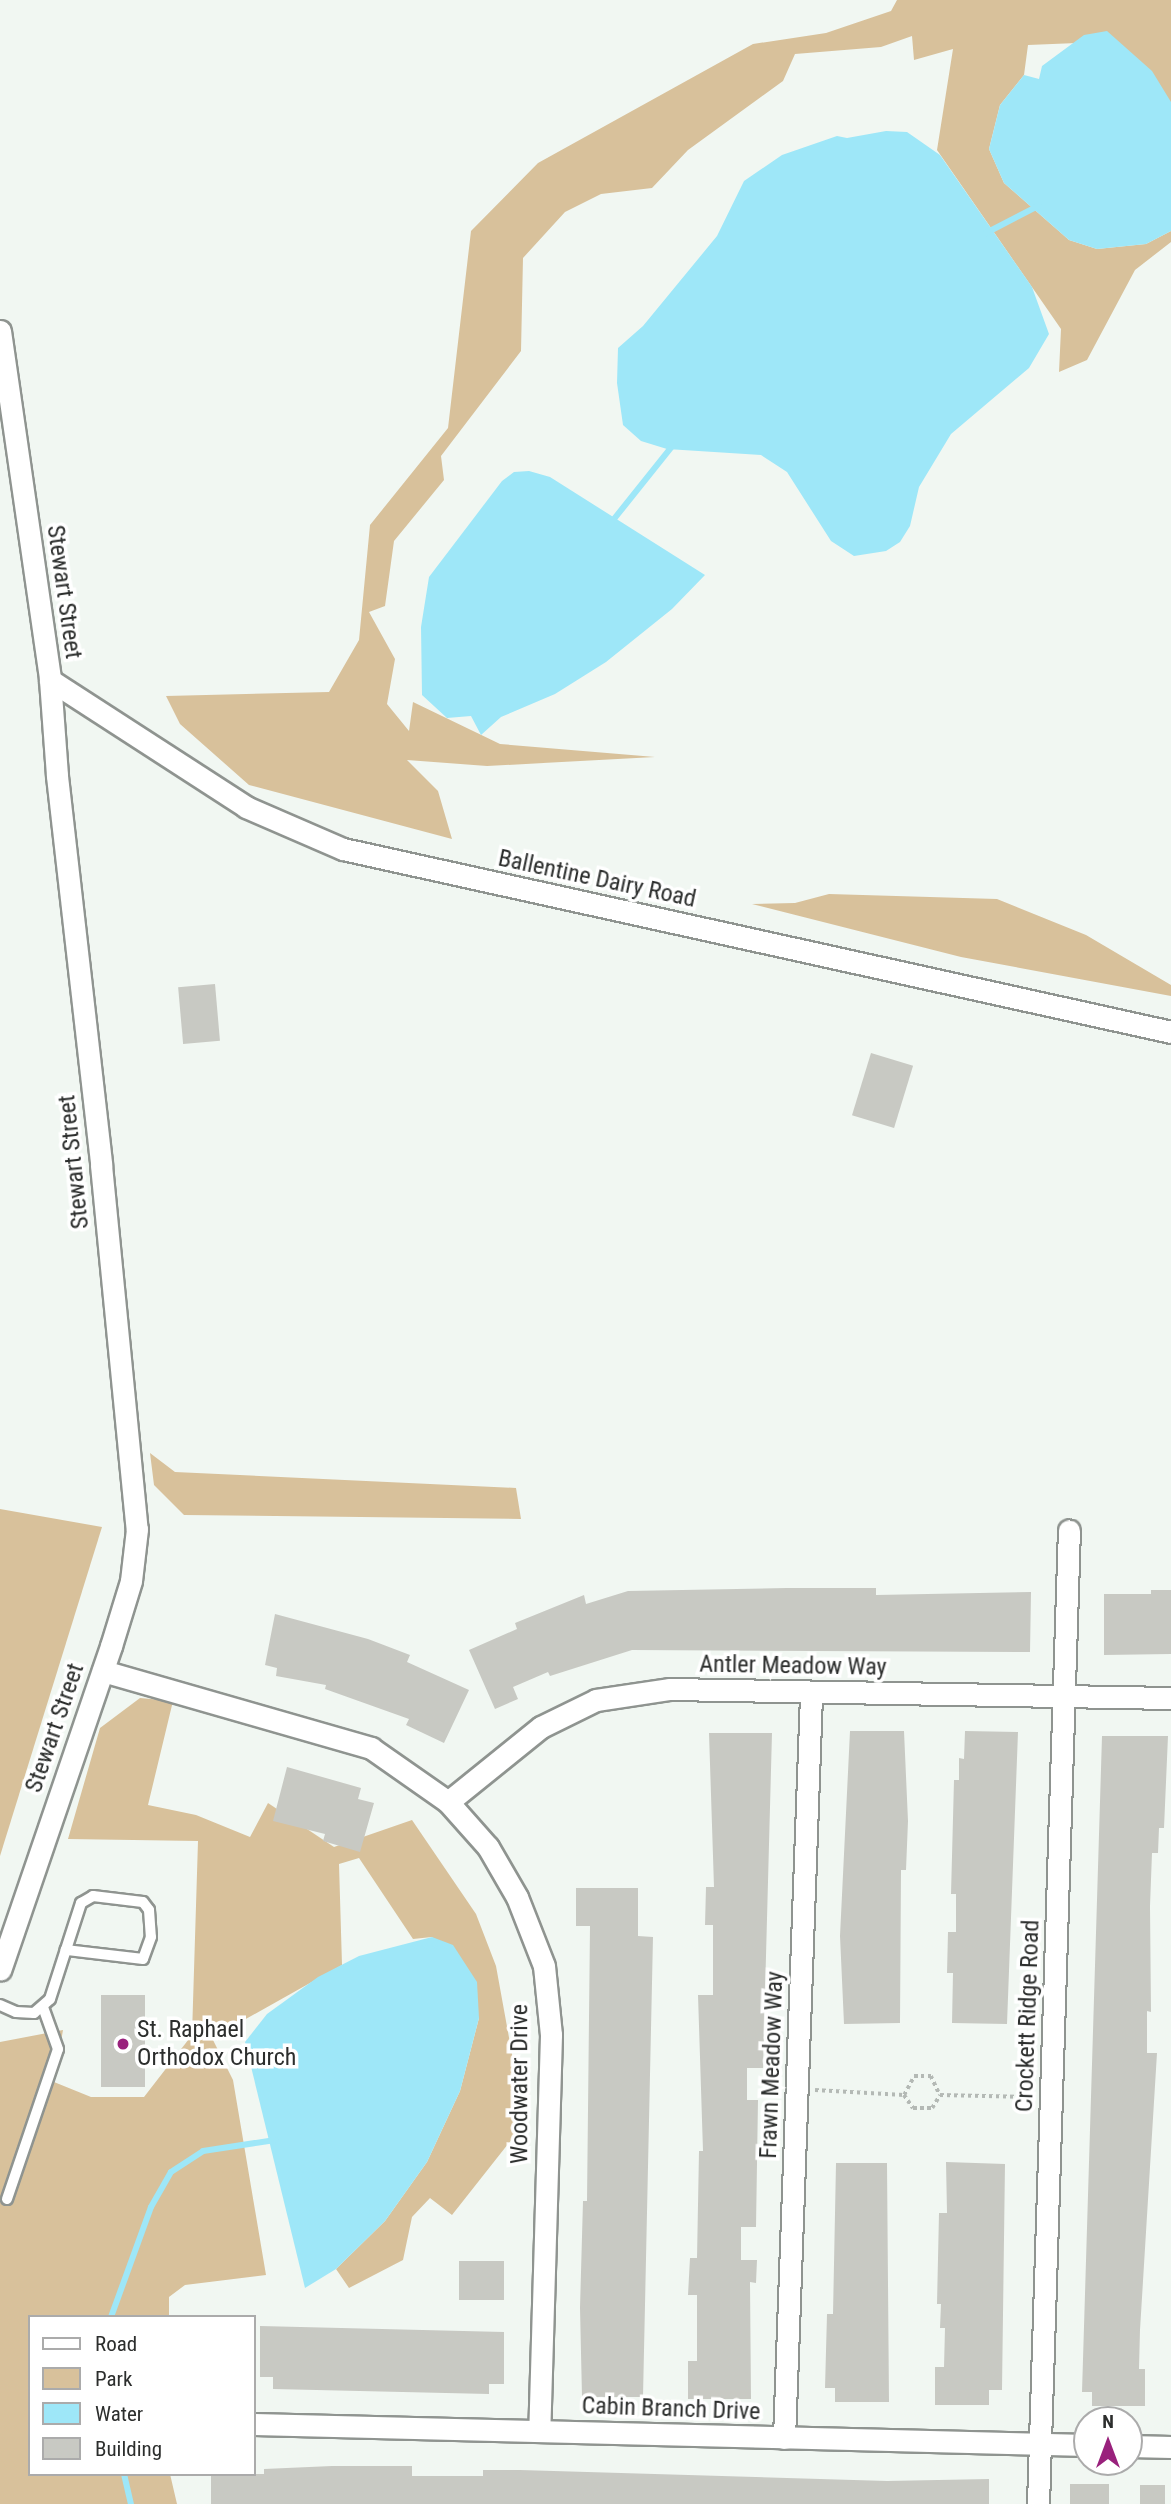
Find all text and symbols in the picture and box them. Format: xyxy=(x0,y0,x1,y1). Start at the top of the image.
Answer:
street label: Stewart Street xyxy=(40,523,88,661)
street label: Ballentine Dairy Road xyxy=(496,844,698,914)
street label: Stewart Street xyxy=(53,1094,95,1230)
street label: Antler Meadow Way xyxy=(699,1650,887,1682)
street label: Stewart Street xyxy=(19,1660,91,1796)
street label: Crockett Ridge Road xyxy=(1010,1919,1046,2113)
street label: Frawn Meadow Way xyxy=(754,1971,790,2159)
street label: Woodwater Drive xyxy=(506,2004,534,2164)
place label: St. Raphael Orthodox Church xyxy=(137,2016,296,2072)
marker: St. Raphael Orthodox Church xyxy=(115,2036,131,2052)
legend xyxy=(28,2315,256,2476)
text: Road xyxy=(95,2332,137,2356)
text: Park xyxy=(95,2367,132,2391)
street label: Cabin Branch Drive xyxy=(581,2391,761,2427)
text: Water xyxy=(95,2402,143,2426)
north arrow xyxy=(1073,2406,1143,2476)
text: N xyxy=(1102,2410,1114,2433)
text: Building xyxy=(95,2437,162,2461)

